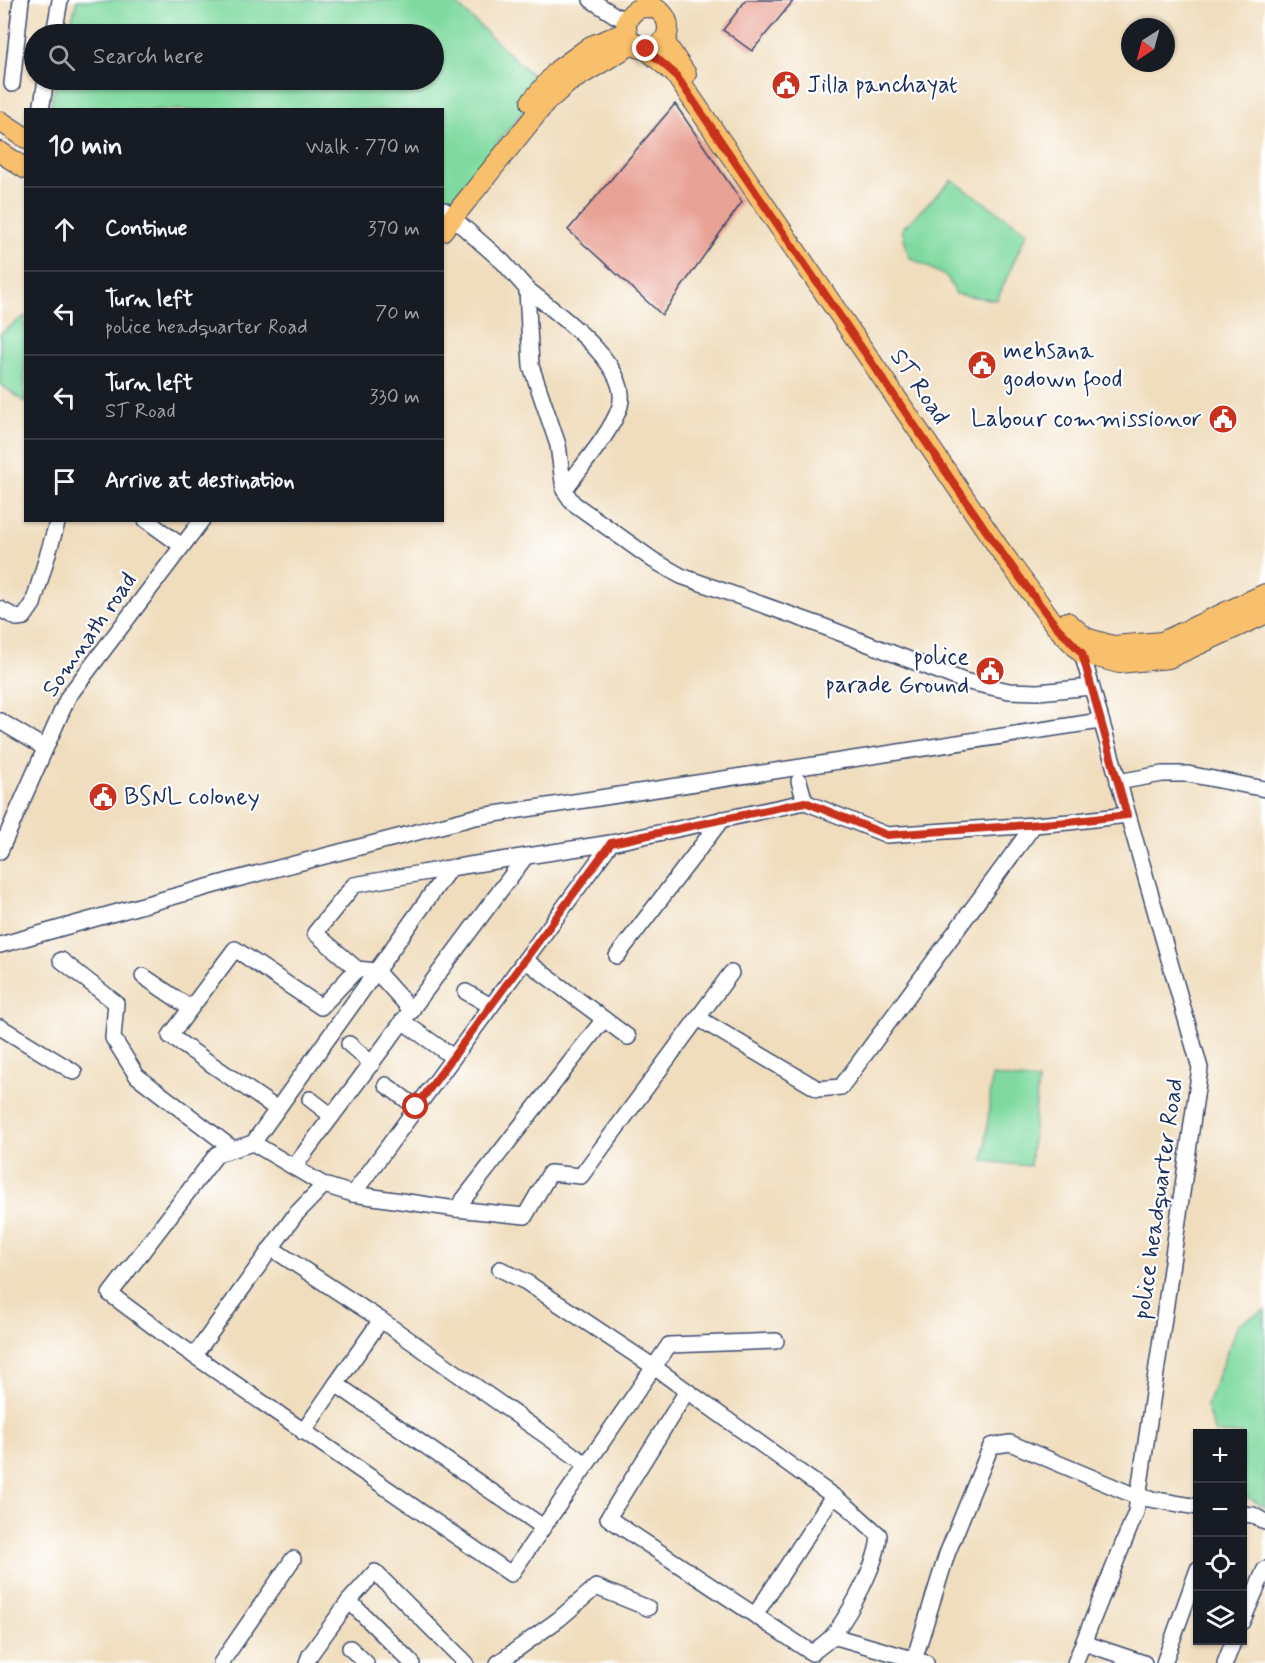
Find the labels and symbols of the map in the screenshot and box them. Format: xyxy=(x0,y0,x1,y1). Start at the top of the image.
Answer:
north arrow xyxy=(1121,18,1175,72)
route end xyxy=(632,35,658,61)
public building icon: Jilla panchayat xyxy=(770,69,802,101)
place label: Jilla panchayat xyxy=(807,70,958,101)
place label: mehsana godown food xyxy=(1003,336,1123,397)
street label: ST Road xyxy=(882,343,956,431)
public building icon: mehsana godown food xyxy=(966,349,998,381)
public building icon: Labour commissionor xyxy=(1207,403,1239,435)
place label: Labour commissionor xyxy=(971,404,1202,435)
street label: Somnath road xyxy=(36,567,144,703)
place label: police parade Ground xyxy=(825,642,969,701)
public building icon: police parade Ground xyxy=(974,655,1006,687)
public building icon: BSNL coloney xyxy=(87,781,119,813)
place label: BSNL coloney xyxy=(124,782,260,813)
street label: police headquarter Road xyxy=(1127,1076,1191,1322)
route start xyxy=(402,1093,428,1119)

